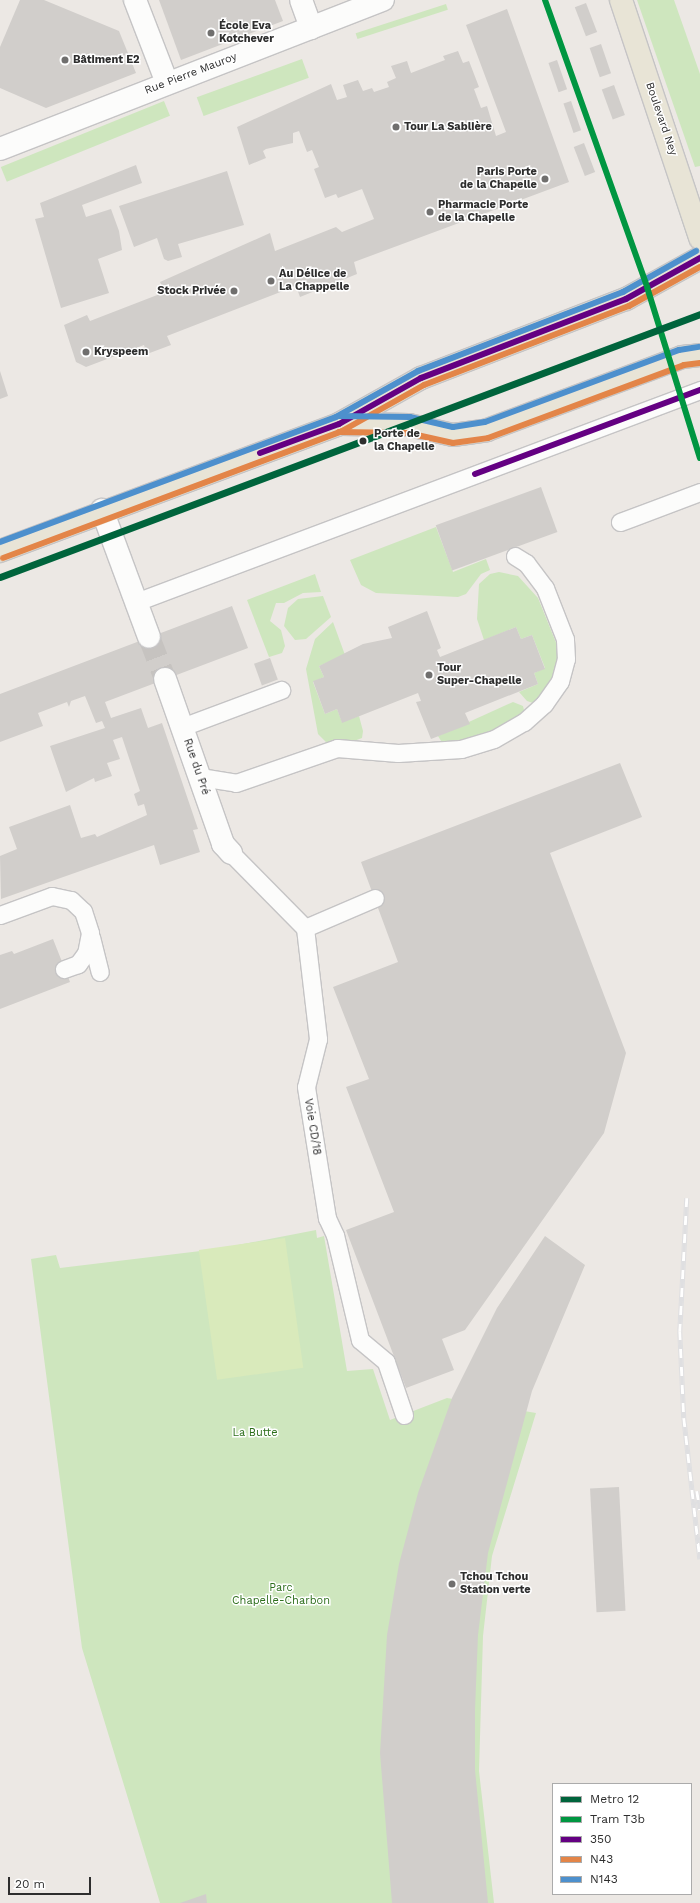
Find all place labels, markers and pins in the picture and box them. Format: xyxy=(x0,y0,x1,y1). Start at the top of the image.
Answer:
place label: École Eva Kotchever xyxy=(219,20,274,46)
marker: École Eva Kotchever xyxy=(206,28,216,38)
place label: Bâtiment E2 xyxy=(73,53,140,67)
marker: Bâtiment E2 xyxy=(60,55,70,65)
place label: Tour La Sablière xyxy=(404,120,492,134)
marker: Tour La Sablière xyxy=(391,122,401,132)
place label: Paris Porte de la Chapelle xyxy=(460,166,537,192)
marker: Paris Porte de la Chapelle xyxy=(540,174,550,184)
place label: Pharmacie Porte de la Chapelle xyxy=(438,199,528,225)
marker: Pharmacie Porte de la Chapelle xyxy=(425,207,435,217)
place label: Au Délice de La Chappelle xyxy=(279,268,350,294)
marker: Au Délice de La Chappelle xyxy=(266,276,276,286)
place label: Stock Privée xyxy=(157,284,226,298)
marker: Stock Privée xyxy=(229,286,239,296)
place label: Kryspeem xyxy=(94,345,148,359)
marker: Kryspeem xyxy=(81,347,91,357)
place label: Porte de la Chapelle xyxy=(374,428,435,454)
marker: Porte de la Chapelle xyxy=(356,434,370,448)
place label: Tour Super-Chapelle xyxy=(437,662,522,688)
marker: Tour Super-Chapelle xyxy=(424,670,434,680)
place label: Tchou Tchou Station verte xyxy=(460,1571,531,1597)
marker: Tchou Tchou Station verte xyxy=(447,1579,457,1589)

